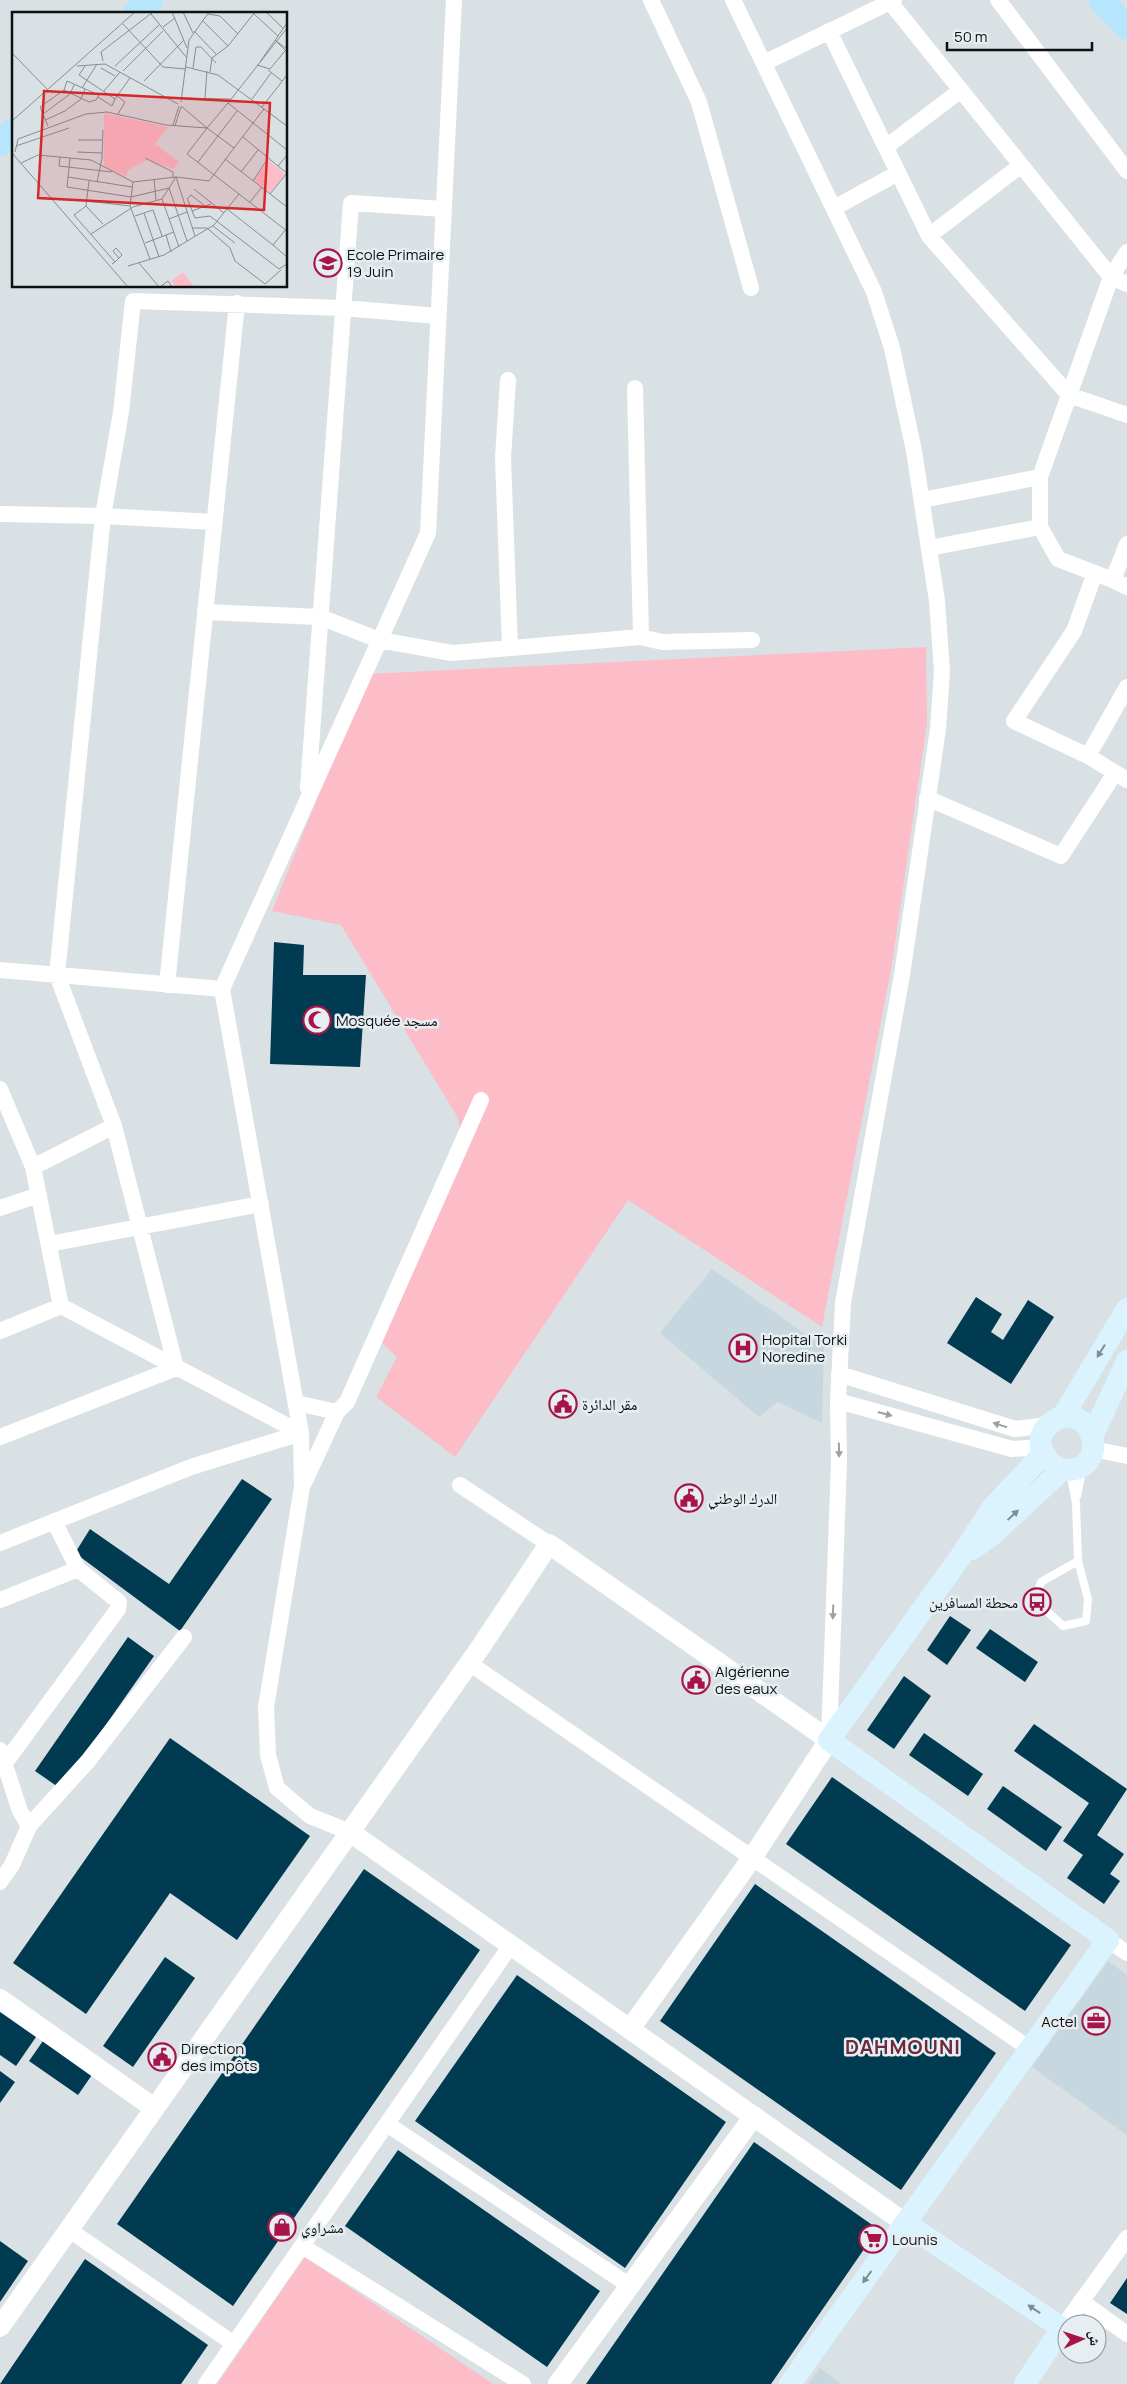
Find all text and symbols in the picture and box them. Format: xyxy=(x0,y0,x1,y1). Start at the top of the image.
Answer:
inset map xyxy=(12,12,288,288)
scale bar xyxy=(947,20,1092,52)
text: 50 m xyxy=(954,26,988,47)
place label: Ecole Primaire 19 Juin xyxy=(347,244,445,282)
school or university icon: Ecole Primaire 19 Juin xyxy=(313,248,343,278)
mosque icon: Mosquée مسجد xyxy=(302,1005,332,1035)
place label: Mosquée مسجد xyxy=(336,1010,438,1031)
place label: Hopital Torki Noredine xyxy=(762,1329,847,1367)
hospital icon: Hopital Torki Noredine xyxy=(728,1333,758,1363)
one-way arrow xyxy=(1096,1344,1106,1357)
public building icon: مقر الدائرة xyxy=(548,1389,578,1419)
place label: مقر الدائرة xyxy=(582,1394,638,1415)
one-way arrow xyxy=(877,1410,892,1418)
one-way arrow xyxy=(993,1421,1008,1428)
one-way arrow xyxy=(835,1442,843,1458)
public building icon: الدرك الوطني xyxy=(674,1483,704,1513)
place label: الدرك الوطني xyxy=(708,1488,777,1510)
one-way arrow xyxy=(1007,1509,1019,1521)
bus stop icon: محطة المسافرين xyxy=(1022,1587,1052,1617)
place label: محطة المسافرين xyxy=(929,1592,1018,1613)
one-way arrow xyxy=(829,1604,837,1620)
place label: Algérienne des eaux xyxy=(715,1661,790,1699)
public building icon: Algérienne des eaux xyxy=(681,1665,711,1695)
office icon: Actel xyxy=(1081,2006,1111,2036)
place label: Actel xyxy=(1041,2011,1077,2032)
district label: DAHMOUNI xyxy=(845,2033,961,2060)
place label: Direction des impôts xyxy=(181,2038,258,2076)
public building icon: Direction des impôts xyxy=(147,2042,177,2072)
shop icon: مشراوي xyxy=(267,2212,297,2242)
place label: مشراوي xyxy=(301,2217,344,2239)
supermarket icon: Lounis xyxy=(858,2224,888,2254)
place label: Lounis xyxy=(892,2229,938,2250)
one-way arrow xyxy=(862,2270,872,2283)
one-way arrow xyxy=(1028,2304,1041,2314)
north arrow xyxy=(1057,2314,1107,2364)
text: ش xyxy=(1086,2330,1105,2346)

